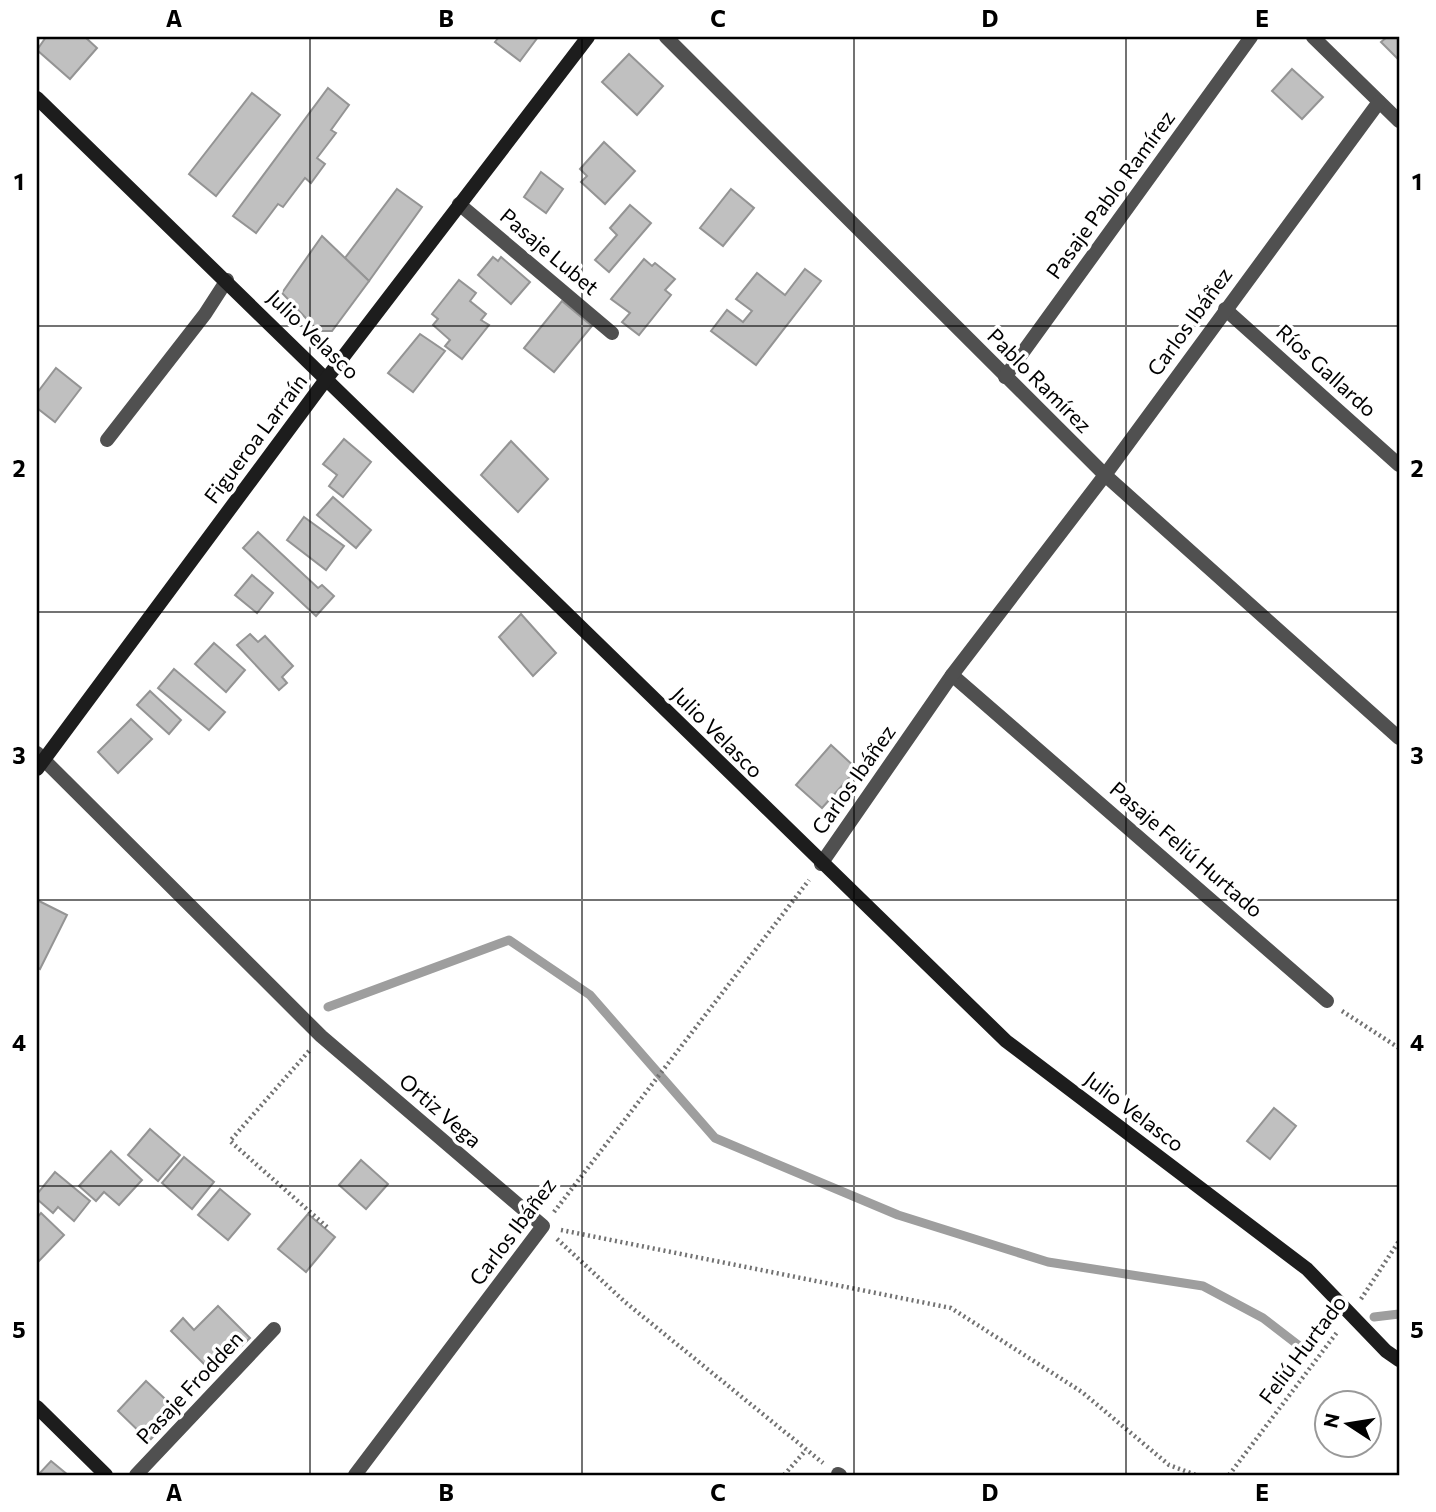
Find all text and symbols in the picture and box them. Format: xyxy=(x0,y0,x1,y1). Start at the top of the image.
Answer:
text: A xyxy=(166,4,183,32)
text: B xyxy=(438,4,454,32)
text: C xyxy=(710,4,726,32)
text: D xyxy=(982,4,999,32)
text: E xyxy=(1255,4,1269,32)
street label: Pasaje Pablo Ramírez xyxy=(1040,105,1179,283)
text: 1 xyxy=(14,167,24,195)
text: 1 xyxy=(1412,167,1422,195)
street label: Pasaje Lubet xyxy=(496,202,604,299)
street label: Carlos Ibáñez xyxy=(1141,262,1236,380)
street label: Julio Velasco xyxy=(263,284,365,384)
street label: Ríos Gallardo xyxy=(1272,318,1382,421)
street label: Pablo Ramírez xyxy=(983,323,1097,437)
street label: Figueroa Larraín xyxy=(198,369,311,508)
text: 2 xyxy=(12,454,26,482)
text: 2 xyxy=(1410,454,1424,482)
street label: Julio Velasco xyxy=(668,681,769,782)
street label: Carlos Ibáñez xyxy=(806,720,900,839)
text: 3 xyxy=(12,741,26,769)
text: 3 xyxy=(1410,741,1424,769)
street label: Pasaje Feliú Hurtado xyxy=(1105,776,1269,922)
text: 4 xyxy=(12,1028,26,1056)
text: 4 xyxy=(1410,1028,1424,1056)
street label: Julio Velasco xyxy=(1080,1065,1190,1156)
street label: Ortiz Vega xyxy=(395,1068,487,1152)
street label: Carlos Ibáñez xyxy=(463,1173,560,1290)
street label: Feliú Hurtado xyxy=(1253,1290,1351,1408)
text: 5 xyxy=(12,1315,26,1343)
text: 5 xyxy=(1410,1315,1424,1343)
street label: Pasaje Frodden xyxy=(130,1325,247,1448)
north arrow xyxy=(1314,1390,1384,1460)
text: N xyxy=(1318,1411,1344,1430)
text: A xyxy=(166,1478,183,1506)
text: B xyxy=(438,1478,454,1506)
text: C xyxy=(710,1478,726,1506)
text: D xyxy=(982,1478,999,1506)
text: E xyxy=(1255,1478,1269,1506)

